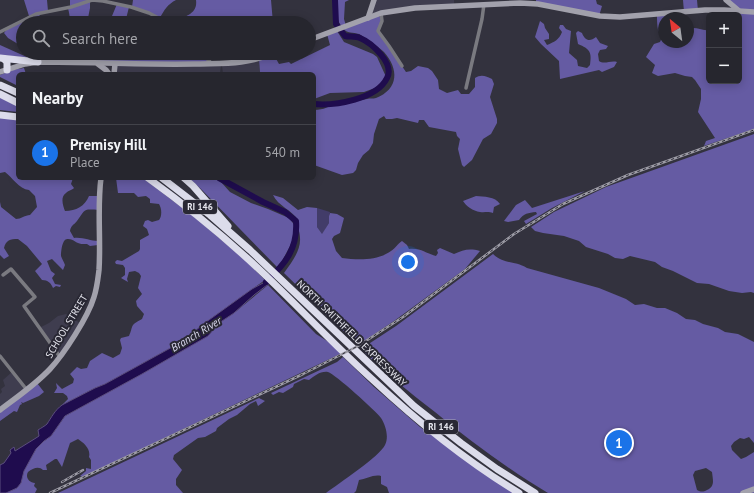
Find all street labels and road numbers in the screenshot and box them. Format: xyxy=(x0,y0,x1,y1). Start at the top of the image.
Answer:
road number: RI 146 xyxy=(183,200,217,214)
street label: NORTH SMITHFIELD EXPRESSWAY xyxy=(294,277,410,390)
street label: SCHOOL STREET xyxy=(42,292,91,360)
road number: RI 146 xyxy=(424,420,458,434)

